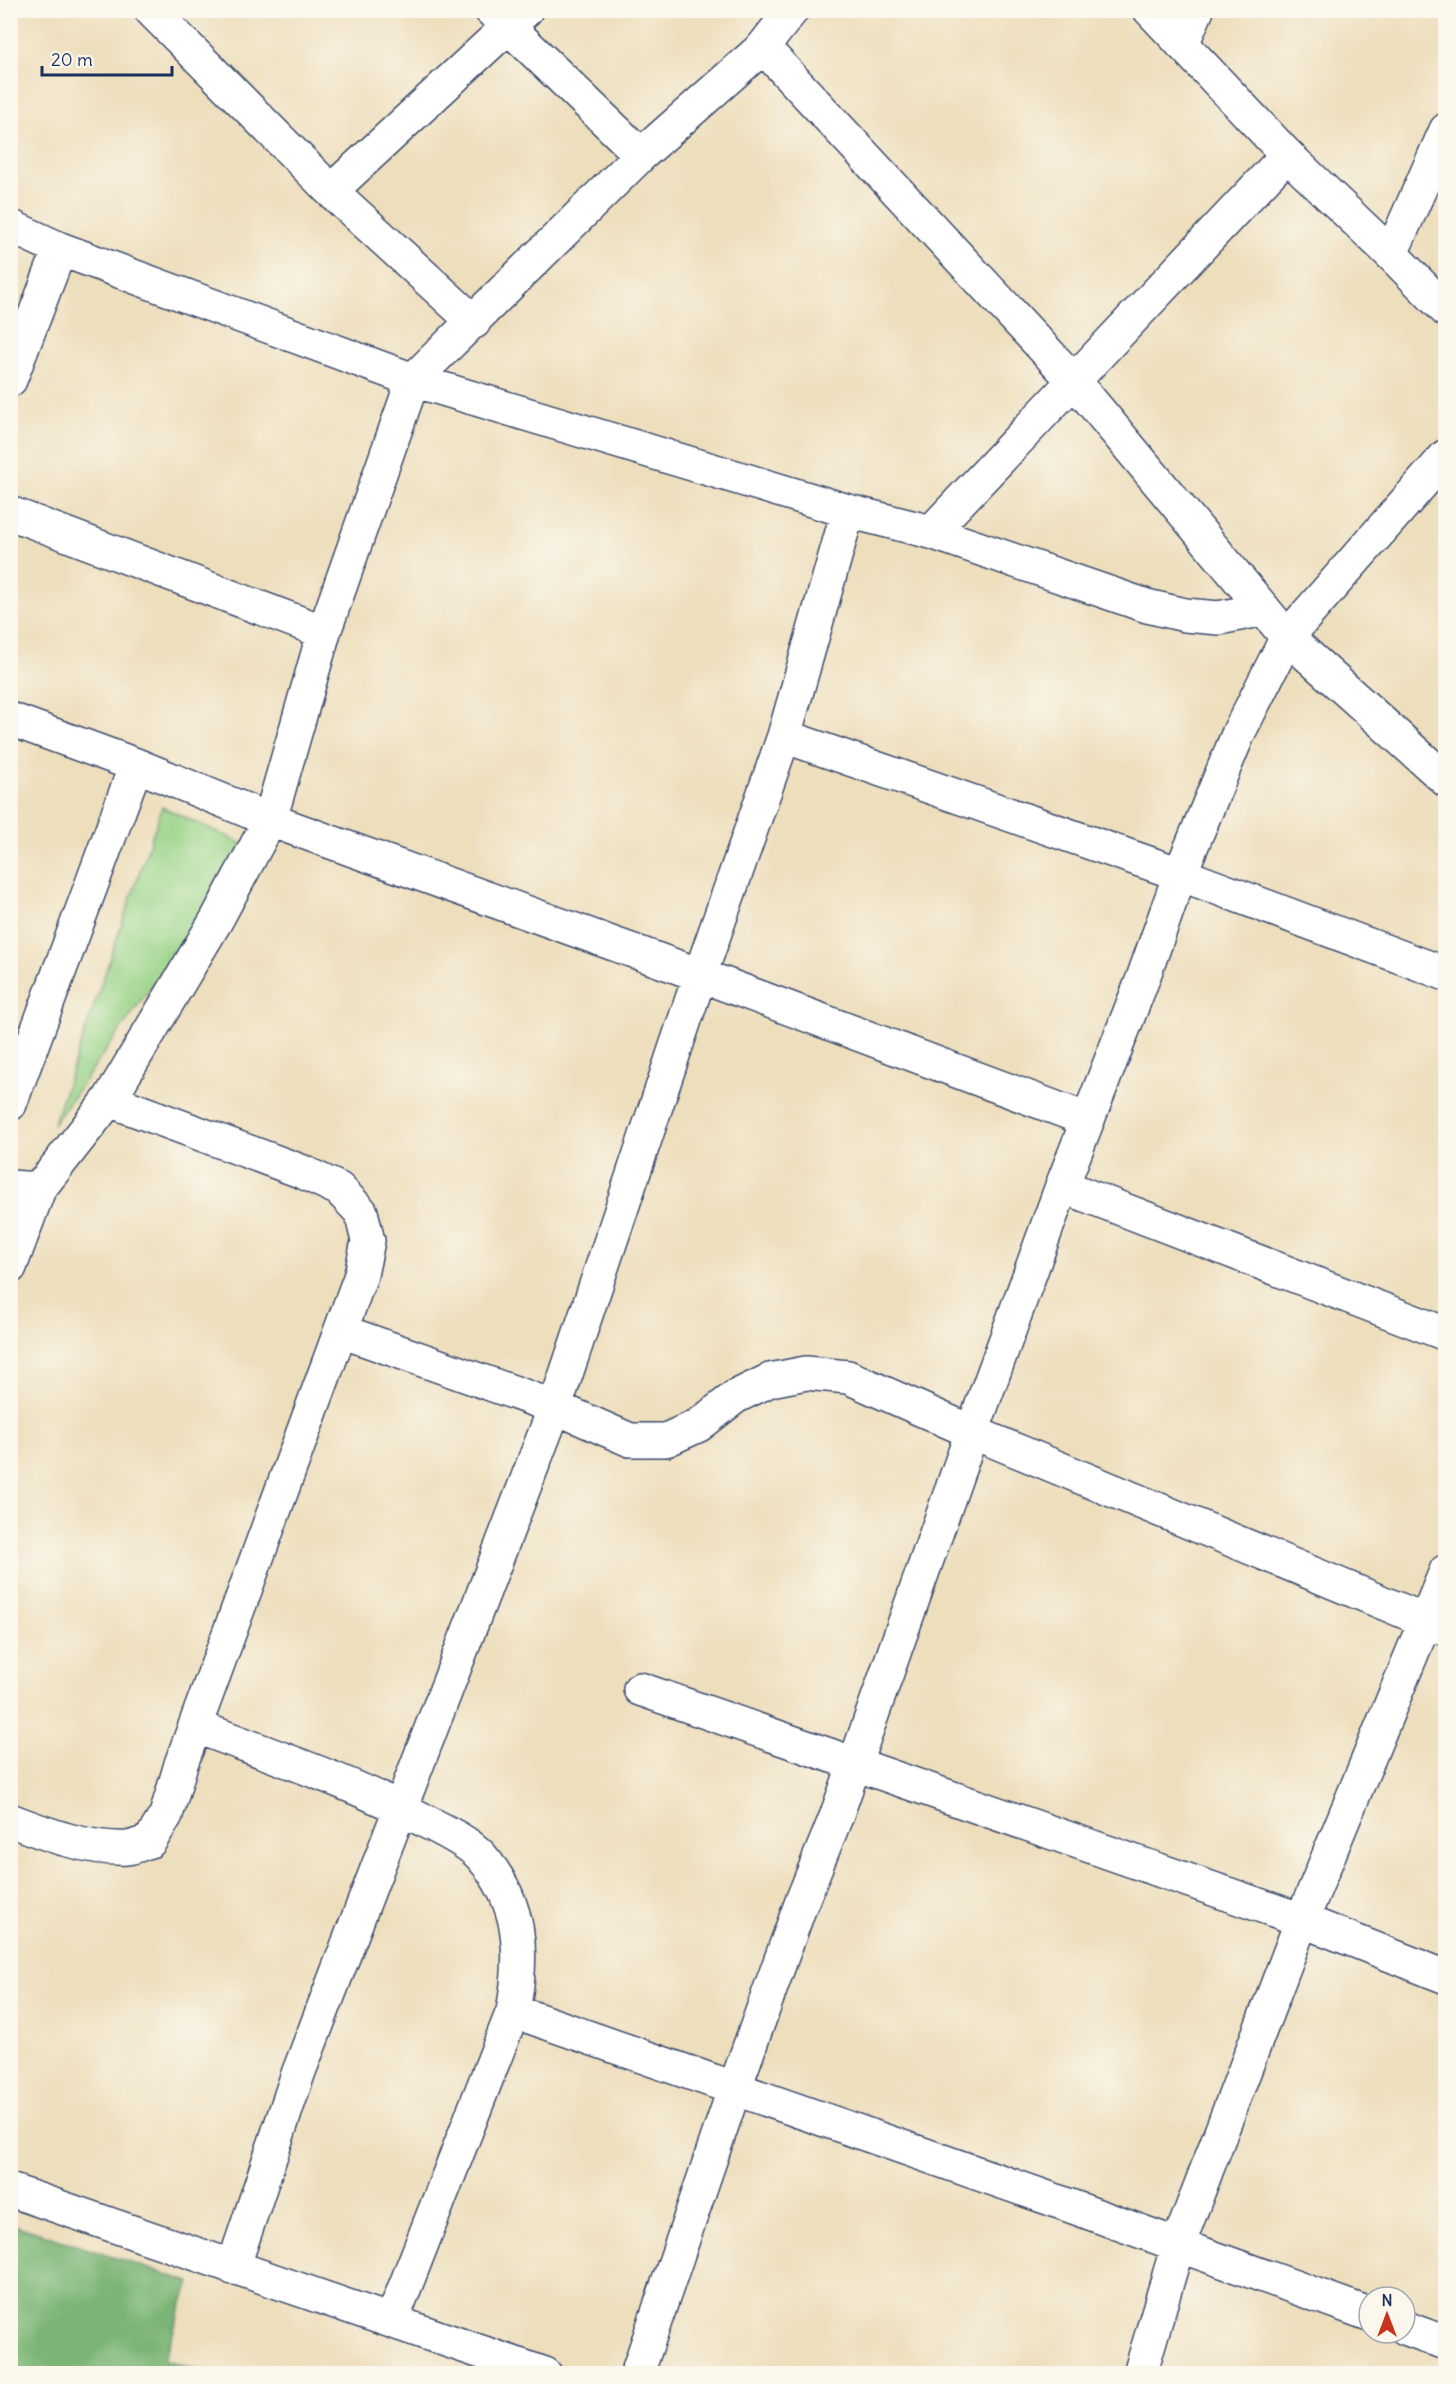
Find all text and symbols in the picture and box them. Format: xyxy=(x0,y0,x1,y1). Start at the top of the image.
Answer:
scale bar xyxy=(42,39,172,77)
text: 20 m xyxy=(51,48,93,71)
north arrow xyxy=(1357,2285,1417,2345)
text: N xyxy=(1381,2290,1393,2310)

